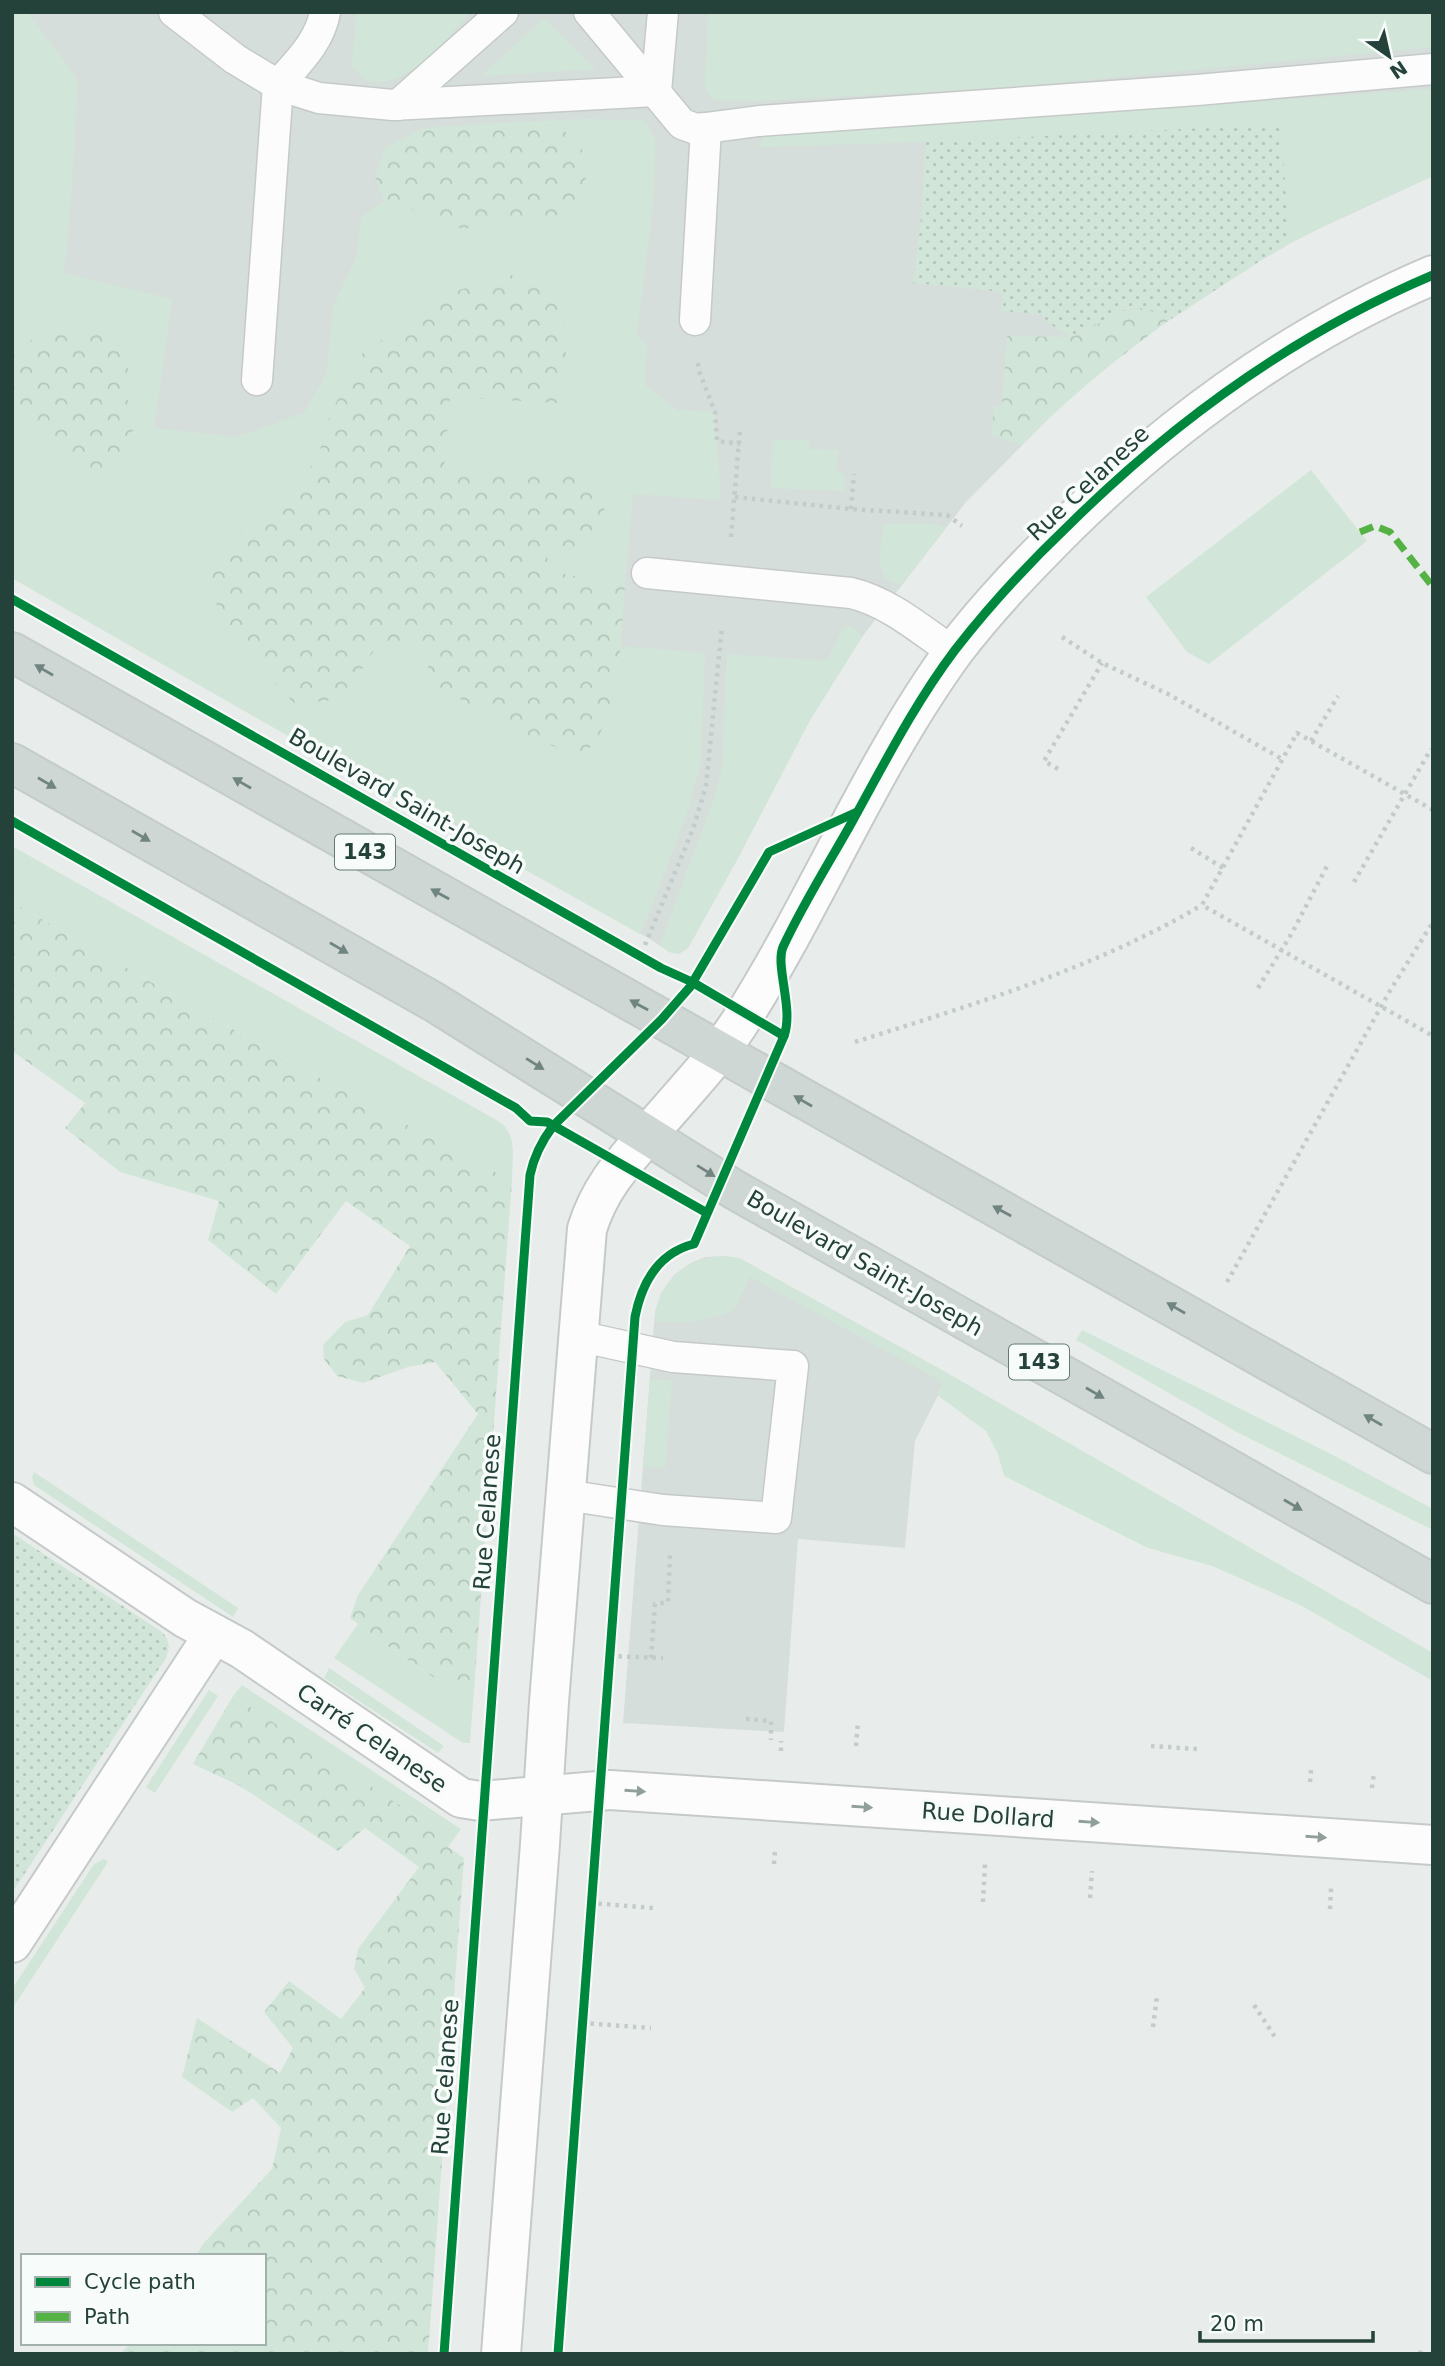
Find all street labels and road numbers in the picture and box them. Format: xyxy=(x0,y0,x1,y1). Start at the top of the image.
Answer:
street label: Rue Celanese xyxy=(1022,420,1154,546)
street label: Boulevard Saint-Joseph xyxy=(284,723,530,879)
road number: 143 xyxy=(335,834,395,870)
street label: Boulevard Saint-Joseph xyxy=(742,1185,988,1341)
road number: 143 xyxy=(1009,1344,1069,1380)
street label: Rue Celanese xyxy=(469,1433,505,1591)
street label: Carré Celanese xyxy=(292,1678,452,1798)
street label: Rue Dollard xyxy=(921,1797,1055,1833)
street label: Rue Celanese xyxy=(427,1998,463,2156)

